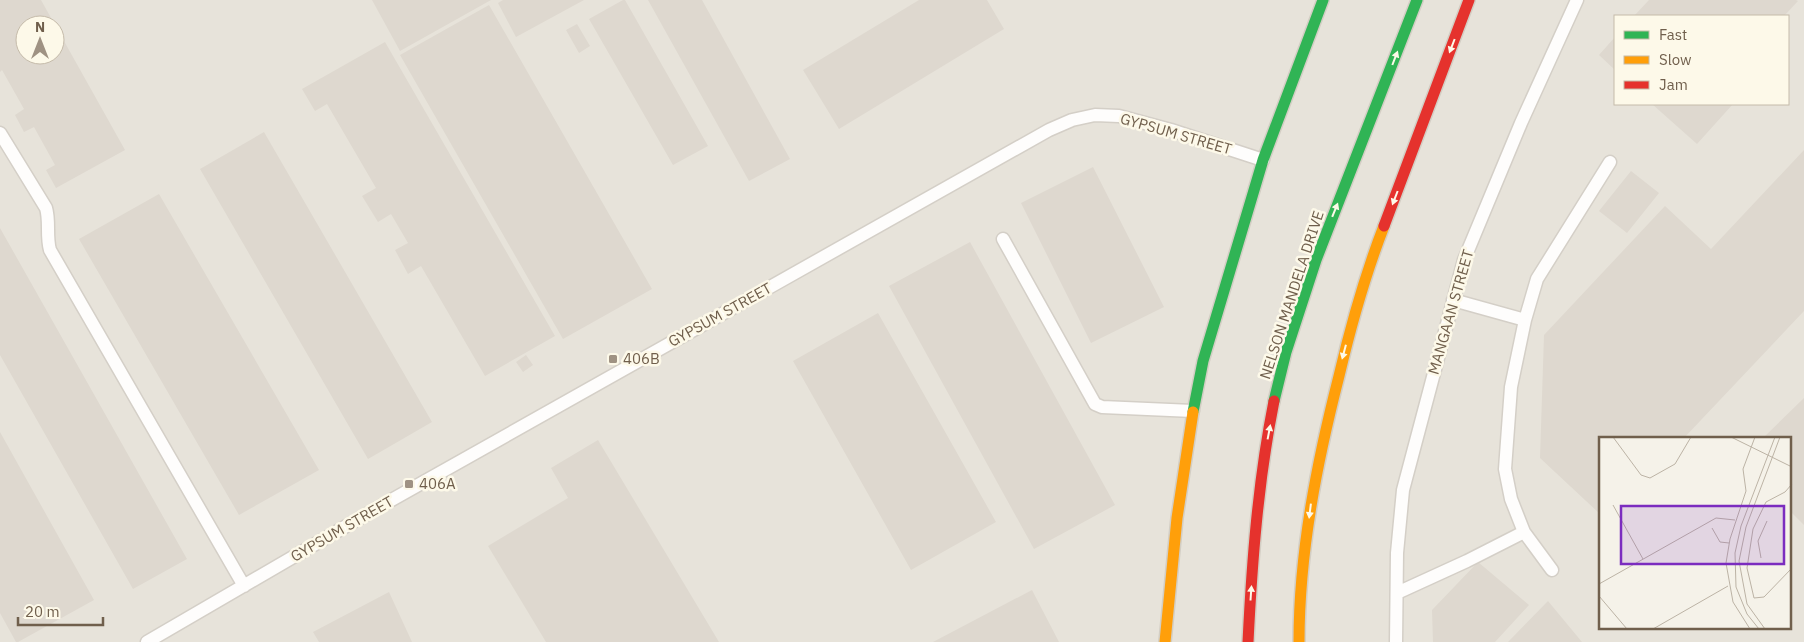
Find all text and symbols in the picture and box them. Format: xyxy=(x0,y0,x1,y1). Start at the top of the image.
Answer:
north arrow xyxy=(15,15,65,65)
legend xyxy=(1614,15,1789,105)
text: N xyxy=(35,18,45,36)
text: Fast xyxy=(1659,25,1687,44)
one-way arrow xyxy=(1448,38,1455,53)
text: Slow xyxy=(1659,50,1692,69)
one-way arrow xyxy=(1392,51,1399,66)
text: Jam xyxy=(1659,75,1688,94)
street label: GYPSUM STREET xyxy=(1118,108,1235,159)
one-way arrow xyxy=(1390,190,1398,205)
one-way arrow xyxy=(1332,202,1339,217)
street label: NELSON MANDELA DRIVE xyxy=(1255,208,1328,382)
street label: MANGAAN STREET xyxy=(1424,247,1478,377)
street label: GYPSUM STREET xyxy=(665,278,775,351)
one-way arrow xyxy=(1340,344,1348,359)
place label: 406B xyxy=(623,349,660,368)
marker: 406B xyxy=(607,353,619,365)
one-way arrow xyxy=(1265,424,1273,440)
inset map xyxy=(1599,437,1792,630)
place label: 406A xyxy=(419,474,456,493)
marker: 406A xyxy=(403,478,415,490)
street label: GYPSUM STREET xyxy=(287,491,397,566)
one-way arrow xyxy=(1306,503,1314,519)
one-way arrow xyxy=(1248,585,1256,601)
scale bar xyxy=(18,594,102,626)
text: 20 m xyxy=(25,602,60,621)

